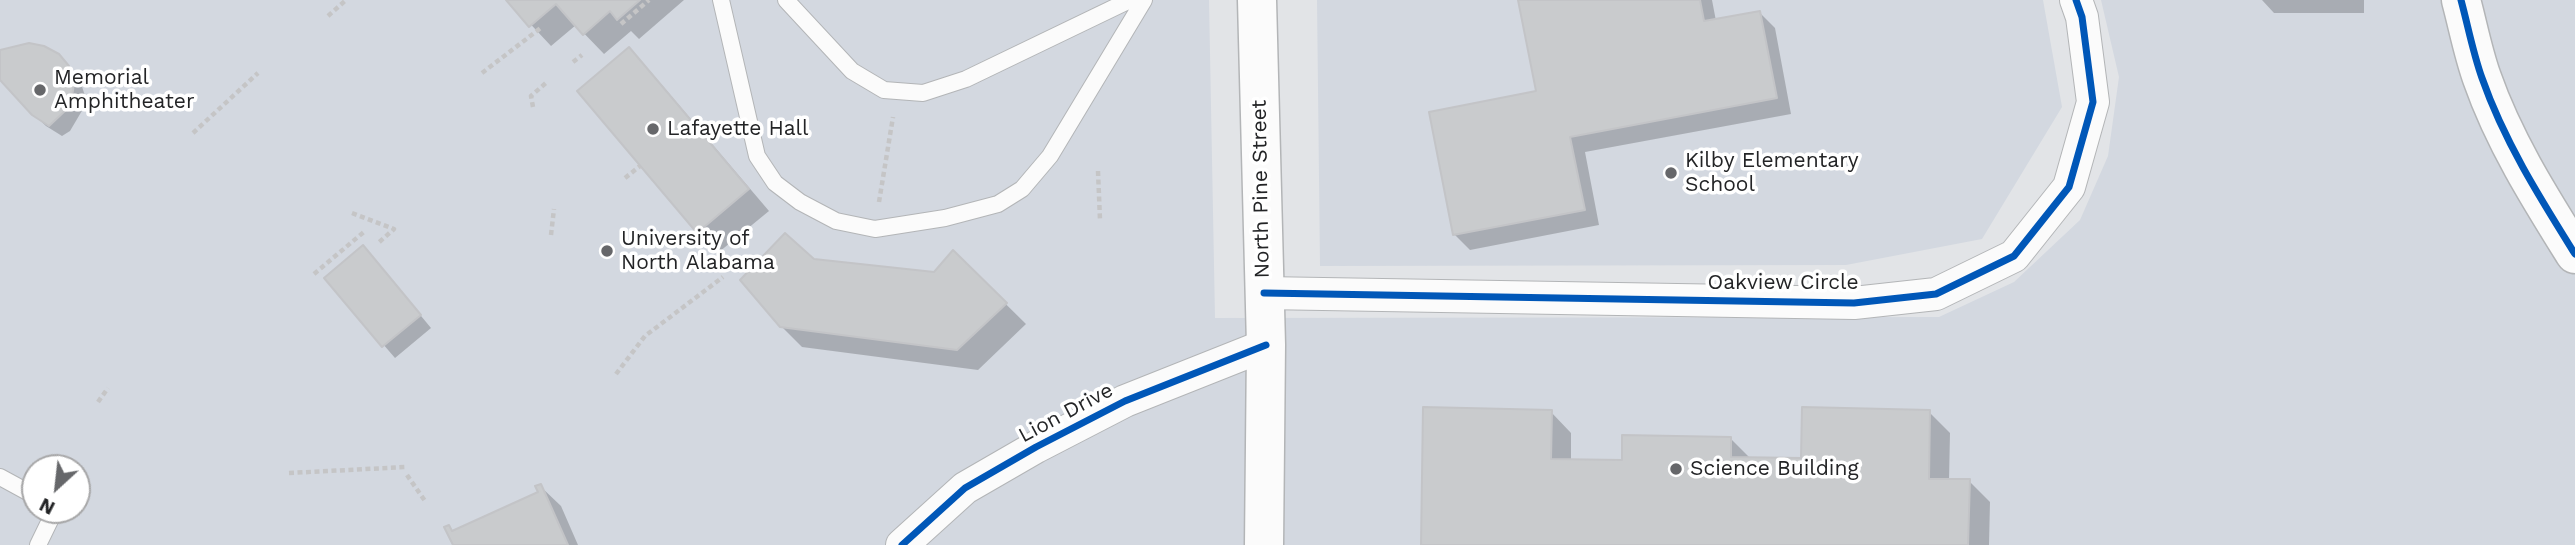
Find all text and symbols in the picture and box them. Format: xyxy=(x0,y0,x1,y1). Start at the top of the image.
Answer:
place label: Memorial Amphitheater xyxy=(54,65,194,115)
marker: Memorial Amphitheater xyxy=(32,82,48,98)
street label: North Pine Street xyxy=(1247,99,1275,279)
place label: Lafayette Hall xyxy=(667,116,808,142)
marker: Lafayette Hall xyxy=(645,121,661,137)
place label: Kilby Elementary School xyxy=(1685,148,1859,198)
marker: Kilby Elementary School xyxy=(1663,165,1679,181)
place label: University of North Alabama xyxy=(621,226,775,276)
marker: University of North Alabama xyxy=(599,243,615,259)
street label: Oakview Circle xyxy=(1707,270,1859,296)
street label: Lion Drive xyxy=(1015,378,1117,448)
north arrow xyxy=(21,454,91,524)
place label: Science Building xyxy=(1690,456,1859,482)
marker: Science Building xyxy=(1668,461,1684,477)
text: N xyxy=(36,493,59,520)

